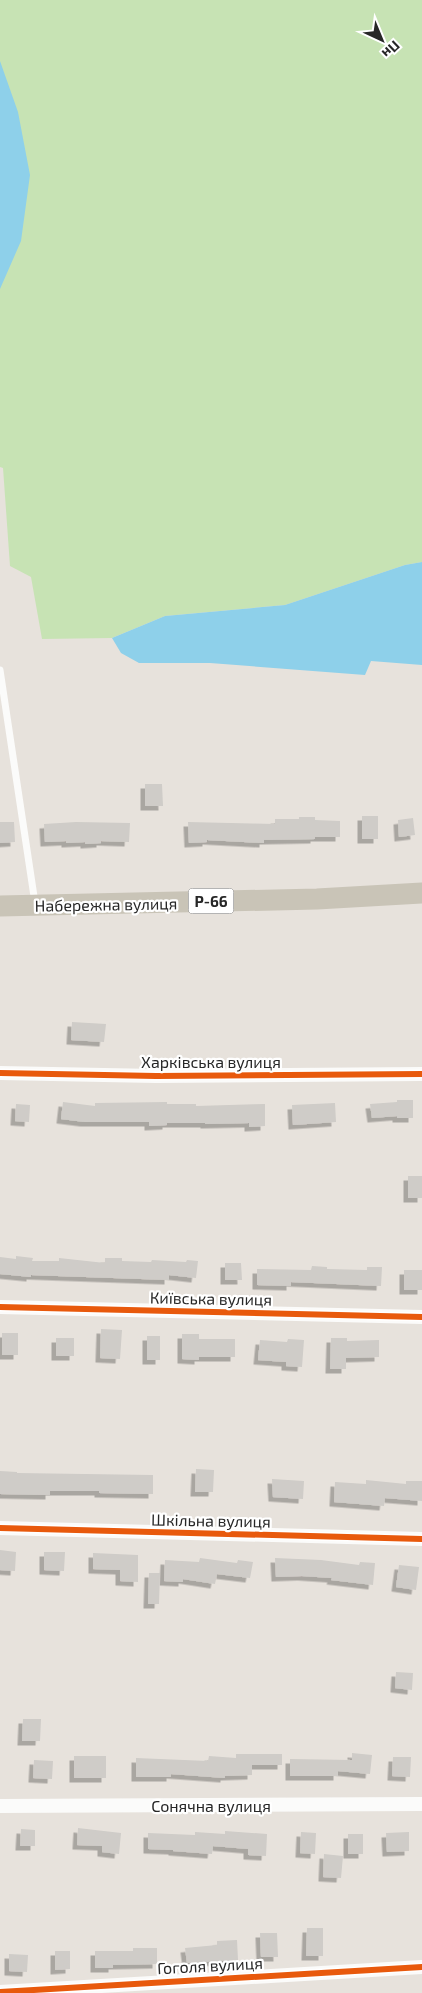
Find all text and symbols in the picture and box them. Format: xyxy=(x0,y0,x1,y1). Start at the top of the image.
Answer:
north arrow xyxy=(357,15,407,65)
text: Пн xyxy=(379,37,404,62)
road number: Р-66 xyxy=(188,888,234,914)
street label: Набережна вулиця xyxy=(34,893,178,916)
street label: Харківська вулиця xyxy=(141,1052,281,1072)
street label: Київська вулиця xyxy=(150,1287,272,1310)
street label: Шкільна вулиця xyxy=(151,1509,271,1532)
street label: Сонячна вулиця xyxy=(151,1796,271,1816)
street label: Гоголя вулиця xyxy=(157,1953,263,1978)

